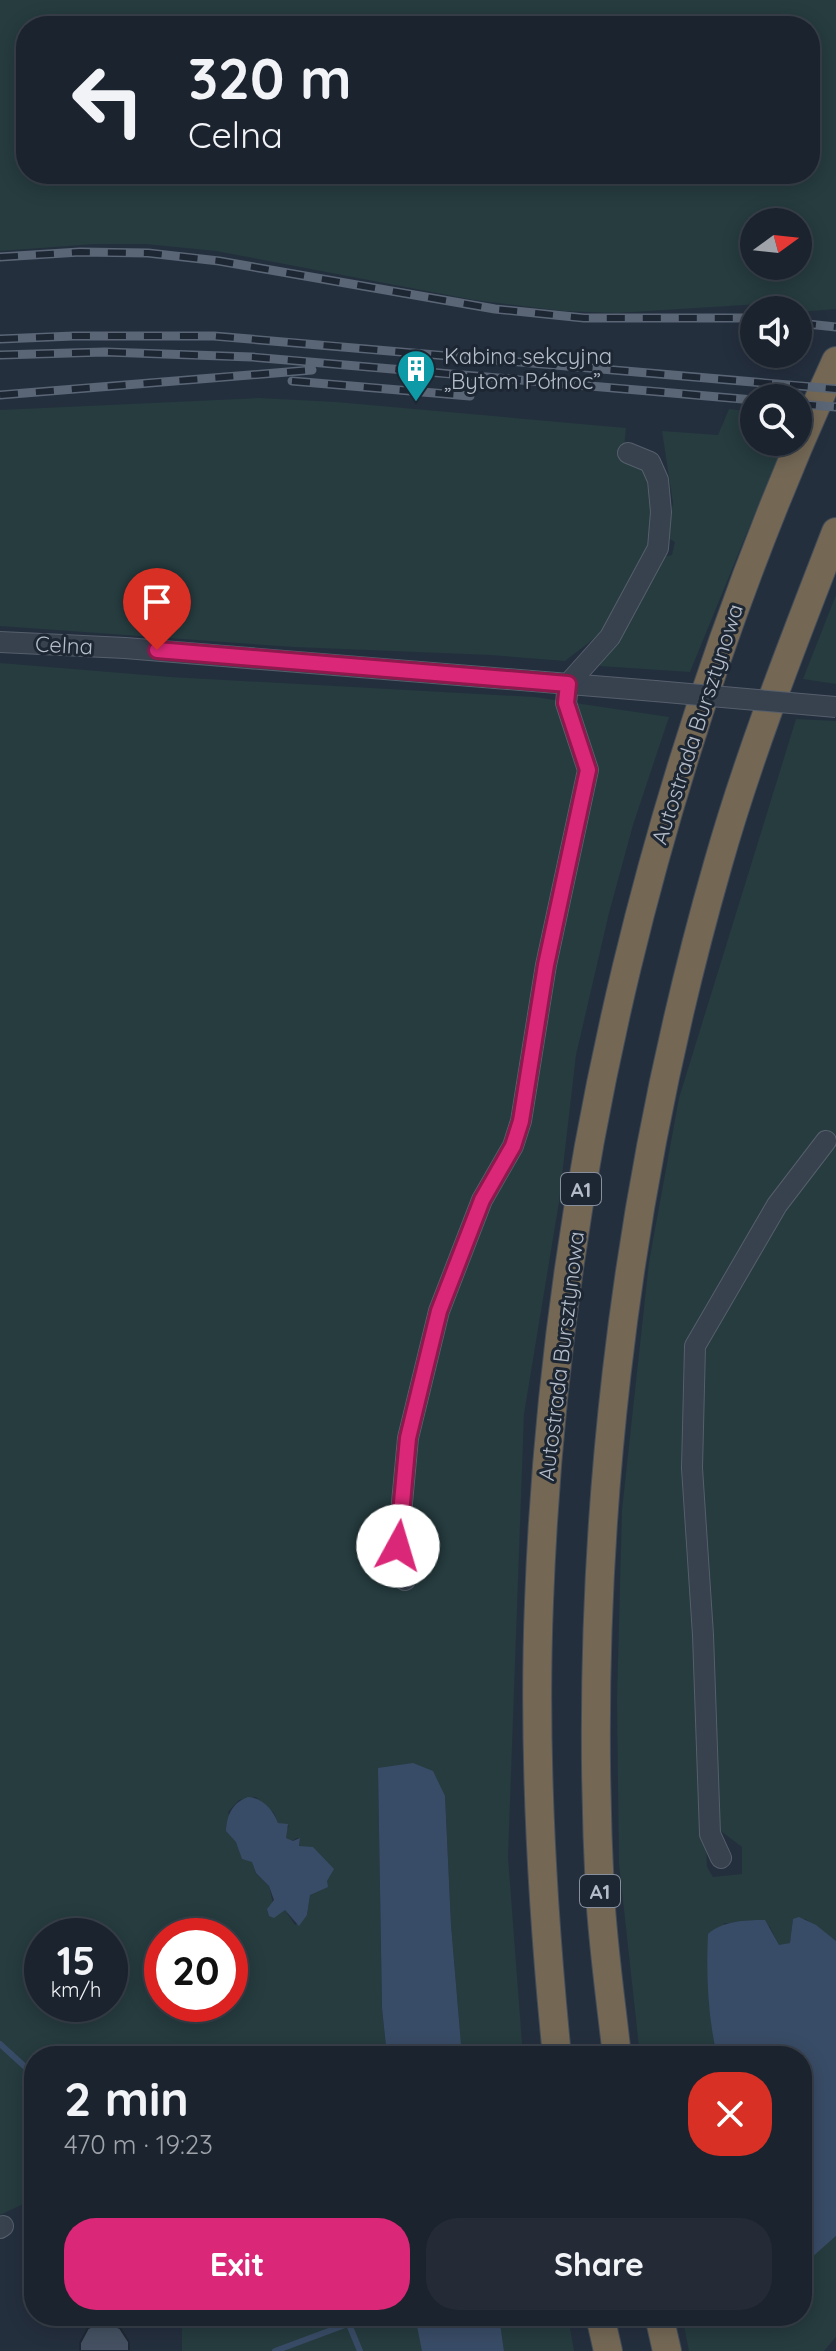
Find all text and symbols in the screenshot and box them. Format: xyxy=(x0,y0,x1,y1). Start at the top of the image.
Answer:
text: 320 m xyxy=(188,43,352,113)
icon: left xyxy=(56,48,160,152)
text: Celna xyxy=(188,112,283,157)
north arrow xyxy=(740,208,812,280)
map controls xyxy=(740,208,812,456)
button: sound xyxy=(740,296,812,368)
place label: Kabina sekcyjna „Bytom Północ” xyxy=(444,342,612,395)
building icon: Kabina sekcyjna „Bytom Północ” xyxy=(395,348,437,403)
button: search xyxy=(740,384,812,456)
pin xyxy=(123,568,191,650)
icon: arrive xyxy=(135,580,179,624)
street label: Autostrada Bursztynowa xyxy=(645,600,749,848)
street label: Celna xyxy=(34,630,94,660)
road number: A1 xyxy=(561,1173,601,1205)
street label: Autostrada Bursztynowa xyxy=(532,1230,590,1482)
position arrow xyxy=(356,1504,440,1588)
road number: A1 xyxy=(580,1875,620,1907)
speed limit sign: 20 xyxy=(144,1918,248,2022)
text: 15 xyxy=(57,1935,95,1985)
text: km/h xyxy=(51,1977,101,2002)
text: 2 min xyxy=(64,2068,189,2128)
button: close xyxy=(688,2072,772,2156)
text: 470 m · 19:23 xyxy=(64,2128,213,2161)
button: Exit xyxy=(64,2218,410,2310)
button: Share xyxy=(426,2218,772,2310)

